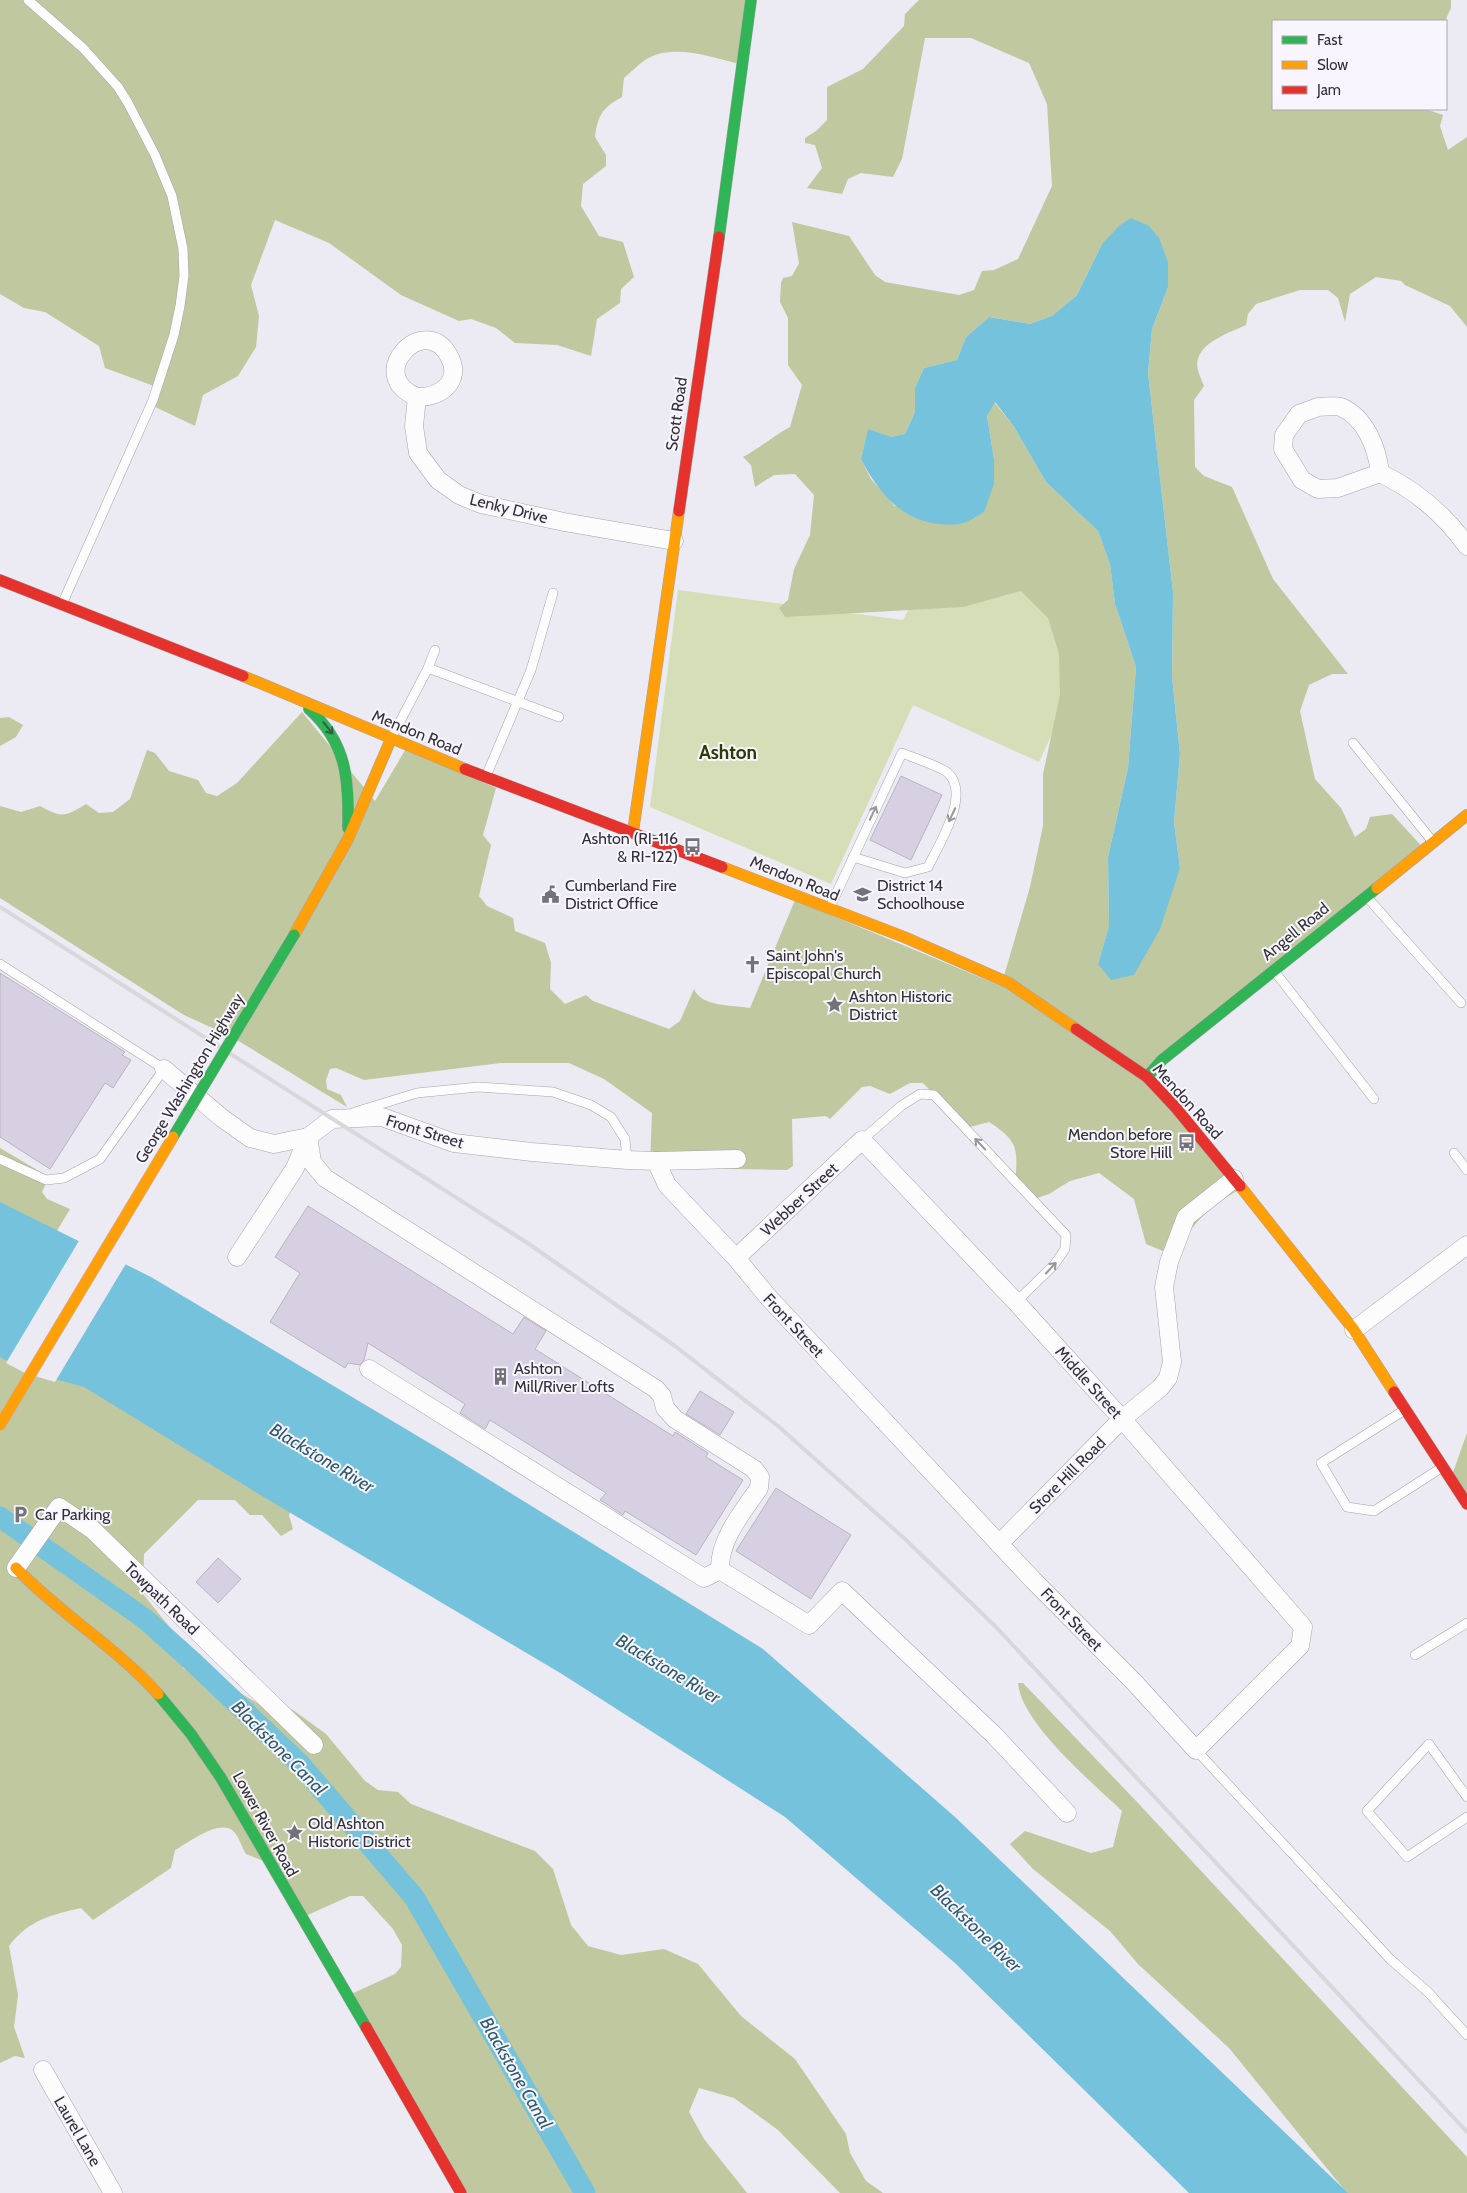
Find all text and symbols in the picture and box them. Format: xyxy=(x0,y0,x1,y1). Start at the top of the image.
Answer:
legend xyxy=(1272,20,1447,110)
text: Fast xyxy=(1317,31,1342,49)
text: Slow xyxy=(1317,56,1348,74)
text: Jam xyxy=(1316,81,1341,99)
street label: Scott Road xyxy=(662,376,691,452)
street label: Lenky Drive xyxy=(468,490,550,527)
street label: Mendon Road xyxy=(369,706,464,759)
one-way arrow xyxy=(323,721,333,735)
district label: Ashton xyxy=(699,741,757,764)
one-way arrow xyxy=(869,806,879,821)
one-way arrow xyxy=(947,807,957,822)
place label: Ashton (RI-116 & RI-122) xyxy=(582,829,678,866)
bus stop icon: Ashton (RI-116 & RI-122) xyxy=(682,837,702,857)
street label: Mendon Road xyxy=(747,852,842,905)
place label: Cumberland Fire District Office xyxy=(565,876,677,913)
place label: District 14 Schoolhouse xyxy=(877,876,964,913)
public building icon: Cumberland Fire District Office xyxy=(541,884,561,904)
school or university icon: District 14 Schoolhouse xyxy=(853,884,873,904)
street label: Angell Road xyxy=(1258,899,1333,964)
place label: Saint John's Episcopal Church xyxy=(766,946,881,983)
church icon: Saint John's Episcopal Church xyxy=(742,954,762,974)
place label: Ashton Historic District xyxy=(849,987,952,1024)
street label: George Washington Highway xyxy=(131,990,248,1167)
place icon: Ashton Historic District xyxy=(825,995,845,1015)
street label: Mendon Road xyxy=(1149,1060,1226,1143)
street label: Front Street xyxy=(384,1111,467,1152)
place label: Mendon before Store Hill xyxy=(1068,1125,1172,1162)
bus stop icon: Mendon before Store Hill xyxy=(1176,1133,1196,1153)
one-way arrow xyxy=(974,1138,986,1150)
street label: Webber Street xyxy=(757,1158,842,1240)
one-way arrow xyxy=(1045,1261,1057,1274)
street label: Front Street xyxy=(759,1290,828,1362)
street label: Middle Street xyxy=(1051,1342,1126,1423)
place label: Ashton Mill/River Lofts xyxy=(514,1359,615,1396)
building icon: Ashton Mill/River Lofts xyxy=(490,1367,510,1387)
water label: Blackstone River xyxy=(266,1418,379,1498)
street label: Store Hill Road xyxy=(1025,1433,1110,1518)
parking icon: Car Parking xyxy=(11,1504,31,1524)
place label: Car Parking xyxy=(35,1505,111,1524)
street label: Towpath Road xyxy=(120,1558,203,1639)
street label: Front Street xyxy=(1037,1584,1107,1655)
water label: Blackstone River xyxy=(612,1629,725,1709)
water label: Blackstone Canal xyxy=(227,1696,332,1801)
street label: Lower River Road xyxy=(229,1768,302,1880)
place label: Old Ashton Historic District xyxy=(308,1814,411,1851)
place icon: Old Ashton Historic District xyxy=(284,1822,304,1842)
water label: Blackstone River xyxy=(926,1879,1027,1978)
water label: Blackstone Canal xyxy=(475,2013,557,2133)
street label: Laurel Lane xyxy=(50,2093,105,2169)

